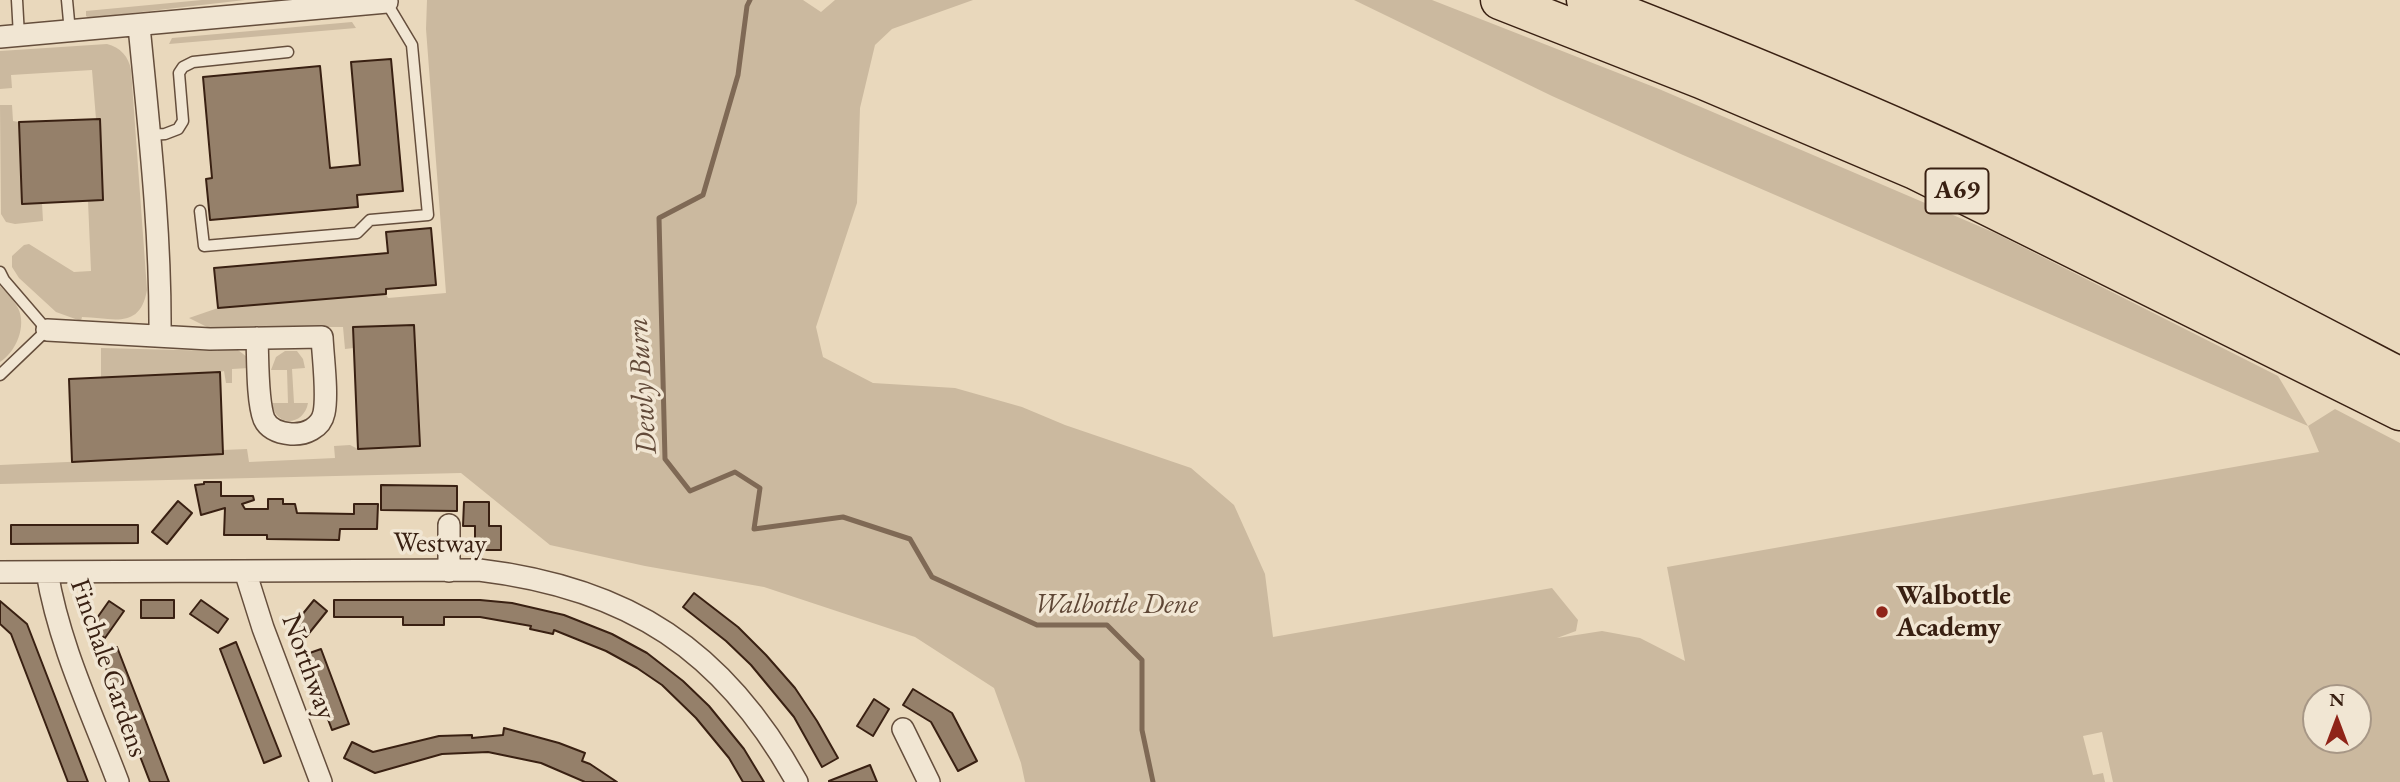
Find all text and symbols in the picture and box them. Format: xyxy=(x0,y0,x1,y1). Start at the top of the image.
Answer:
road number: A69 xyxy=(1926,168,1988,214)
water label: Dewly Burn xyxy=(620,316,666,456)
street label: Westway xyxy=(393,526,487,562)
street label: Finchale Gardens xyxy=(62,575,154,761)
place label: Walbottle Academy xyxy=(1896,579,2011,645)
park label: Walbottle Dene xyxy=(1034,588,1198,622)
marker: Walbottle Academy xyxy=(1874,604,1890,620)
street label: Northway xyxy=(273,610,343,724)
north arrow xyxy=(2302,684,2372,754)
text: N xyxy=(2329,687,2345,712)

